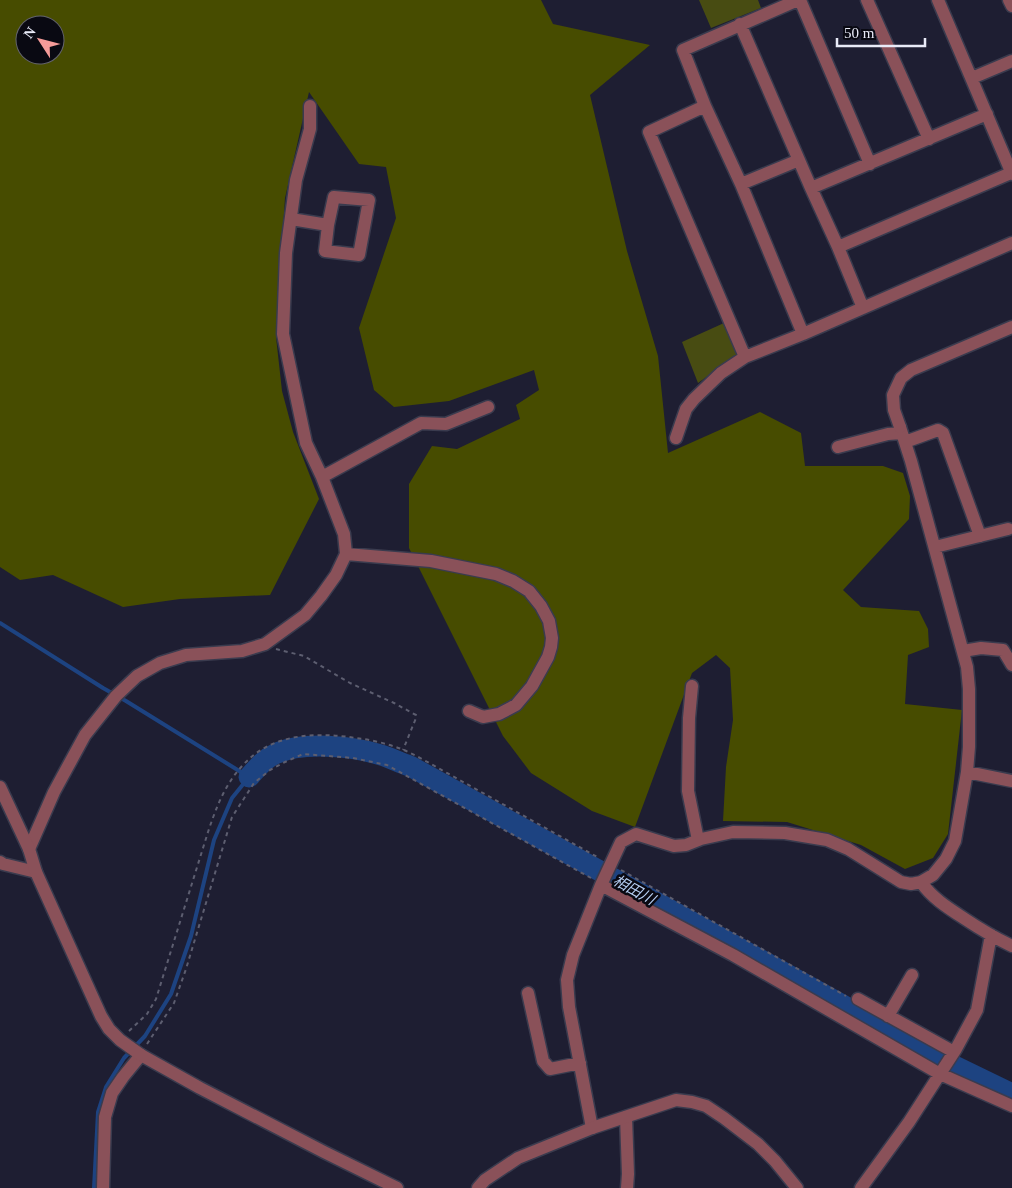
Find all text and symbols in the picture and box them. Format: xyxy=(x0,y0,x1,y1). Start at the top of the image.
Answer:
north arrow xyxy=(15,15,65,65)
scale bar xyxy=(837,15,924,47)
text: N xyxy=(21,24,39,41)
text: 50 m xyxy=(844,25,875,41)
water label: 相田川 xyxy=(610,872,659,909)

